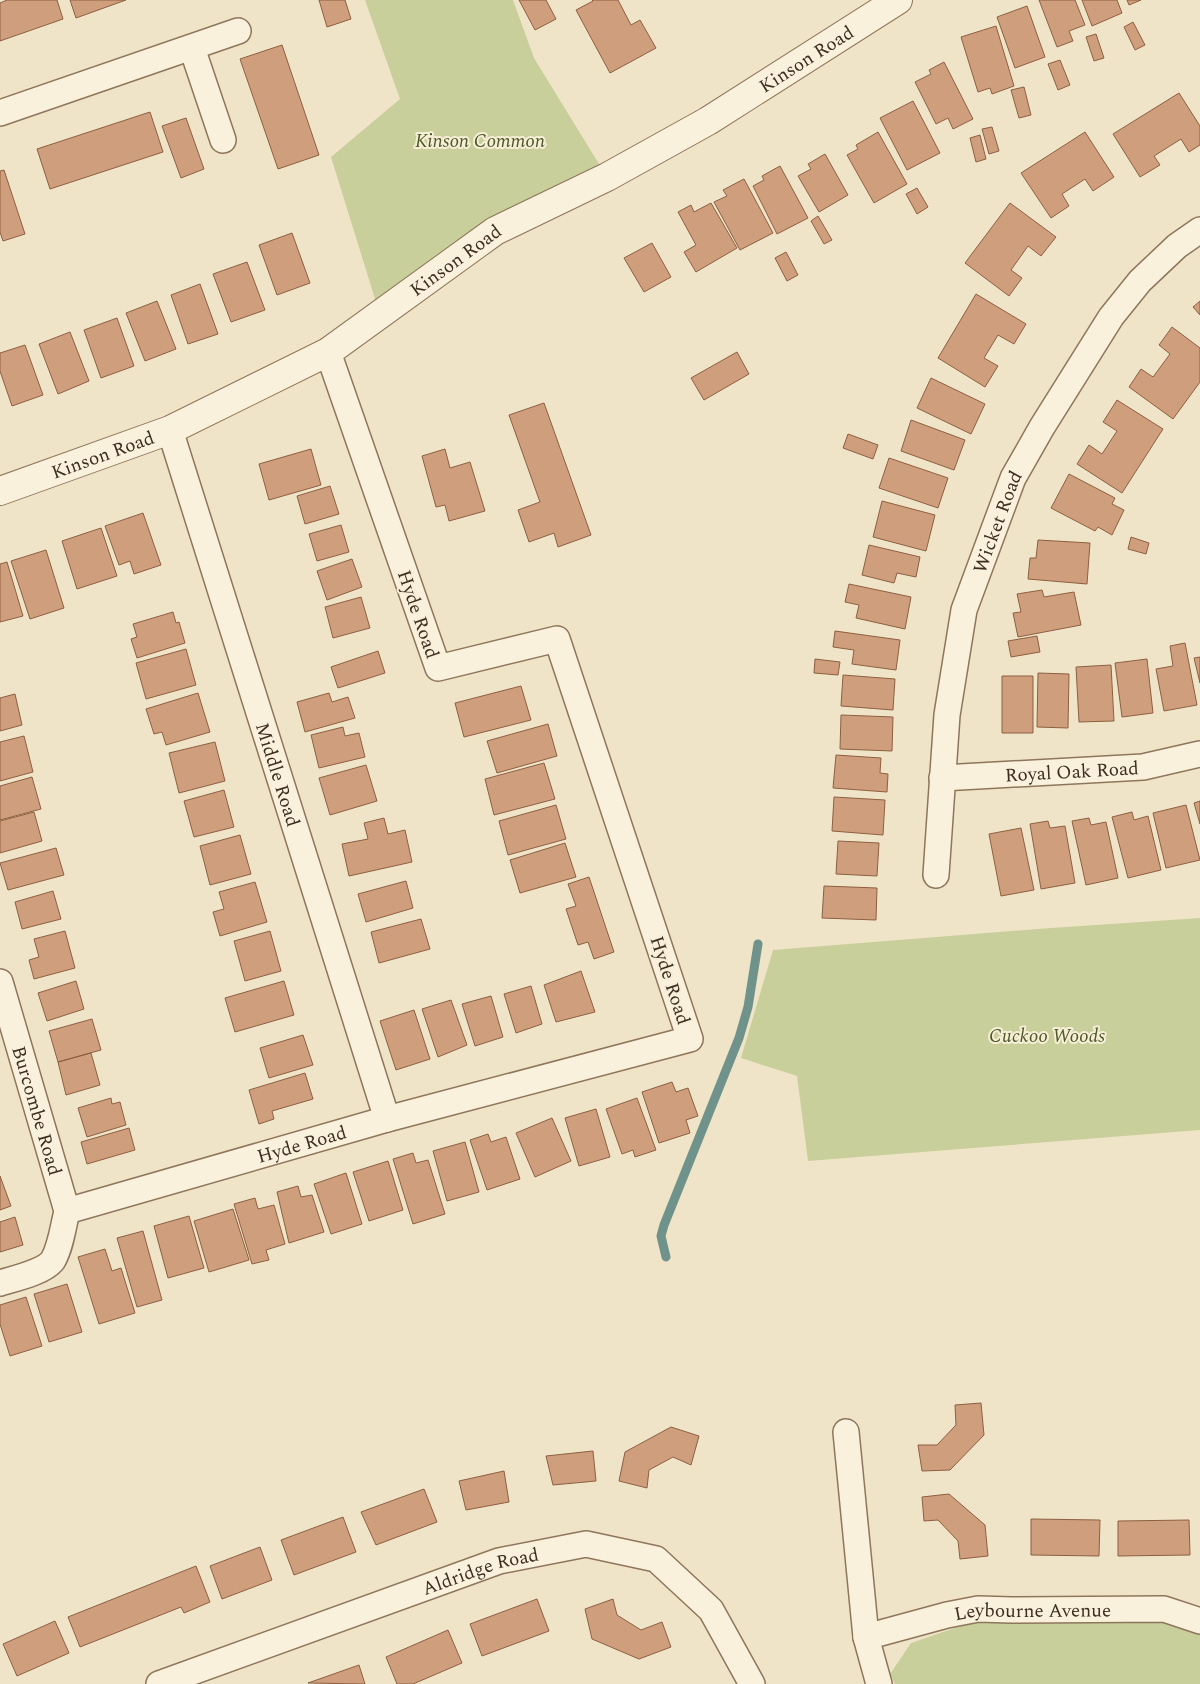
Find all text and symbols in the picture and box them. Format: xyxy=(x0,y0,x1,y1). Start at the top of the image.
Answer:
street label: Kinson Road xyxy=(754,19,860,101)
park label: Kinson Common xyxy=(415,127,545,156)
street label: Kinson Road xyxy=(404,218,508,304)
street label: Kinson Road xyxy=(48,424,159,487)
street label: Wicket Road xyxy=(966,465,1030,577)
street label: Hyde Road xyxy=(389,566,446,663)
street label: Middle Road xyxy=(247,719,307,831)
street label: Royal Oak Road xyxy=(1004,754,1140,791)
street label: Hyde Road xyxy=(642,932,698,1029)
park label: Cuckoo Woods xyxy=(989,1022,1105,1051)
street label: Burcombe Road xyxy=(3,1043,69,1179)
street label: Hyde Road xyxy=(254,1118,350,1172)
street label: Aldridge Road xyxy=(418,1541,541,1604)
street label: Leybourne Avenue xyxy=(952,1596,1111,1629)

